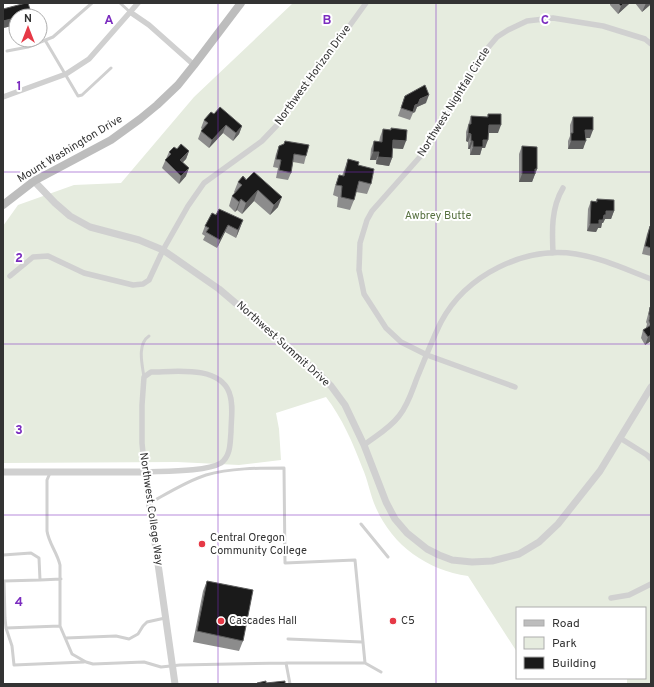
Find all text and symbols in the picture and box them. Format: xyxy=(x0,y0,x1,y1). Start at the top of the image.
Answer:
north arrow xyxy=(8,8,48,48)
text: N xyxy=(24,12,32,26)
text: A xyxy=(104,13,114,29)
text: B xyxy=(323,13,332,29)
text: C xyxy=(541,13,549,29)
street label: Northwest Horizon Drive xyxy=(272,22,354,128)
street label: Northwest Nightfall Circle xyxy=(415,45,494,159)
text: 1 xyxy=(16,79,22,95)
street label: Mount Washington Drive xyxy=(15,112,125,186)
park label: Awbrey Butte xyxy=(405,209,471,223)
text: 2 xyxy=(15,251,23,267)
street label: Northwest Summit Drive xyxy=(233,298,333,390)
text: 3 xyxy=(15,423,23,439)
street label: Northwest College Way xyxy=(136,452,166,567)
place label: Central Oregon Community College xyxy=(210,531,307,558)
marker: Central Oregon Community College xyxy=(197,539,207,549)
text: 4 xyxy=(15,595,23,611)
legend xyxy=(516,607,646,679)
place label: Cascades Hall xyxy=(229,614,297,628)
place label: C5 xyxy=(401,614,415,628)
marker: Cascades Hall xyxy=(216,616,226,626)
marker: C5 xyxy=(388,616,398,626)
text: Road xyxy=(552,616,580,632)
text: Park xyxy=(552,636,577,652)
text: Building xyxy=(552,656,596,672)

